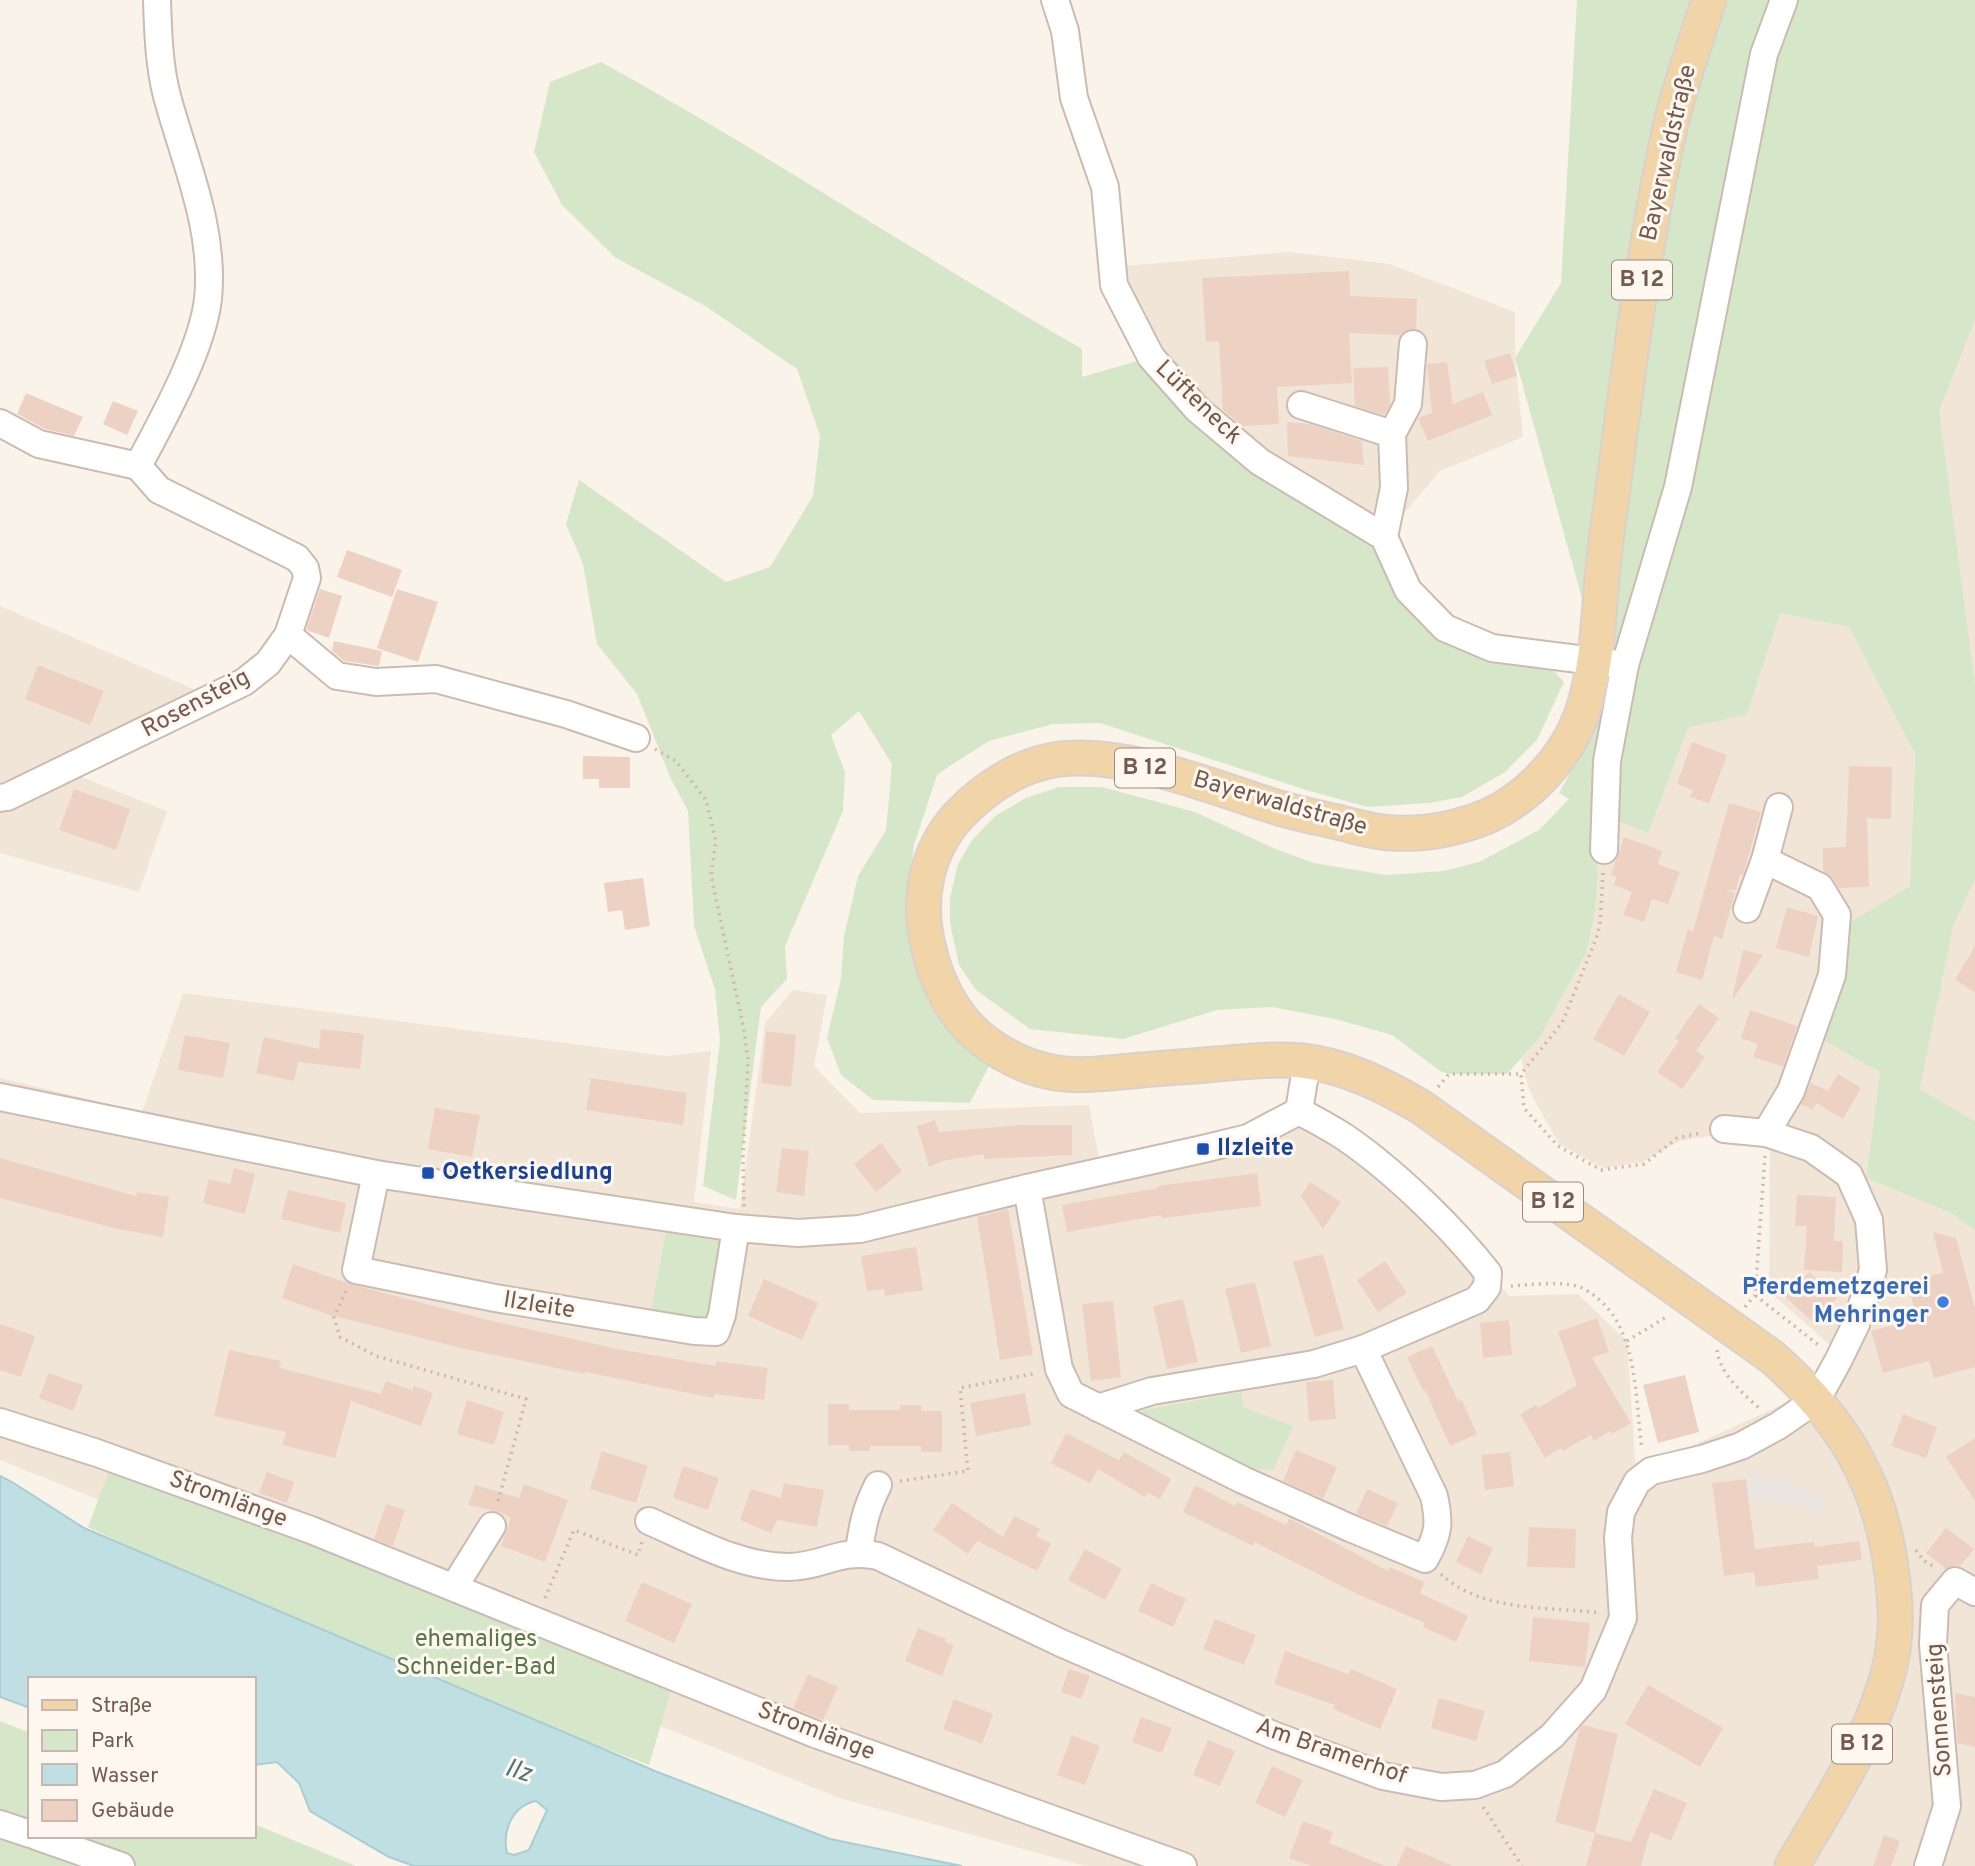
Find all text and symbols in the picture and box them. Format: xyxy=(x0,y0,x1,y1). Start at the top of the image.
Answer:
street label: Bayerwaldstraße xyxy=(1634,62,1704,244)
road number: B 12 xyxy=(1612,260,1672,300)
street label: Lüfteneck xyxy=(1148,354,1248,452)
street label: Rosensteig xyxy=(137,663,255,745)
road number: B 12 xyxy=(1115,748,1175,788)
street label: Bayerwaldstraße xyxy=(1189,765,1371,843)
place label: Ilzleite xyxy=(1217,1134,1294,1164)
marker: Ilzleite xyxy=(1195,1141,1211,1157)
place label: Oetkersiedlung xyxy=(442,1158,613,1188)
marker: Oetkersiedlung xyxy=(420,1165,436,1181)
road number: B 12 xyxy=(1523,1182,1583,1222)
place label: Pferdemetzgerei Mehringer xyxy=(1742,1273,1929,1331)
street label: Ilzleite xyxy=(501,1286,577,1326)
marker: Pferdemetzgerei Mehringer xyxy=(1935,1294,1951,1310)
street label: Stromlänge xyxy=(165,1465,291,1535)
park label: ehemaliges Schneider-Bad xyxy=(396,1625,556,1683)
street label: Sonnensteig xyxy=(1920,1642,1960,1778)
legend xyxy=(28,1677,256,1838)
text: Straße xyxy=(91,1693,152,1720)
street label: Stromlänge xyxy=(753,1696,879,1768)
street label: Am Bramerhof xyxy=(1251,1712,1411,1792)
road number: B 12 xyxy=(1832,1724,1892,1764)
text: Park xyxy=(91,1728,134,1755)
water label: Ilz xyxy=(500,1752,537,1792)
text: Wasser xyxy=(91,1763,158,1790)
text: Gebäude xyxy=(91,1798,174,1825)

